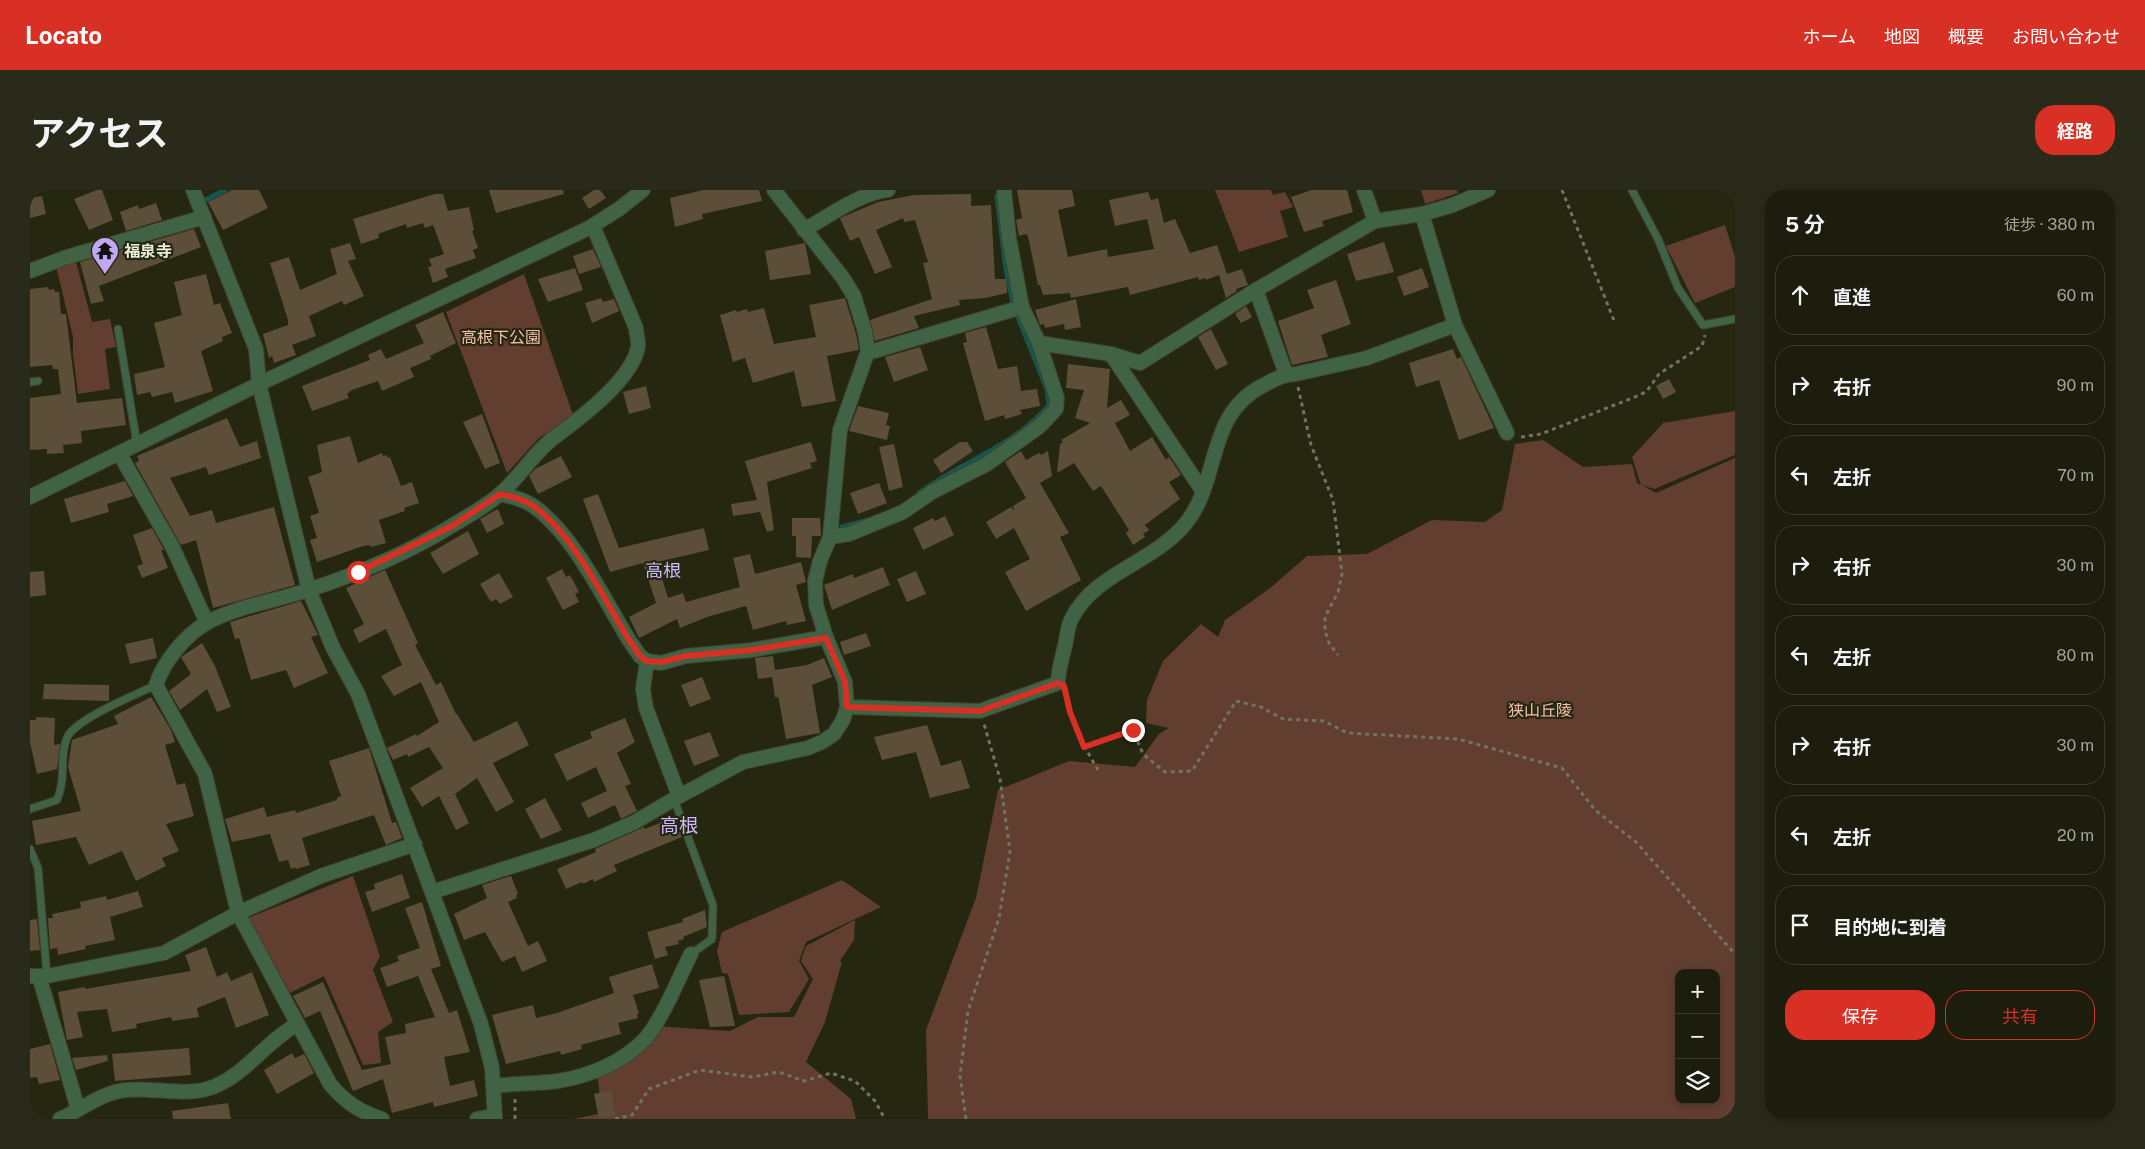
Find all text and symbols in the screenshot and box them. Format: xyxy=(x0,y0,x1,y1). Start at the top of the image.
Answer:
text: Locato xyxy=(25,21,102,49)
text: ホーム xyxy=(1803,26,1856,47)
text: 地図 xyxy=(1884,26,1920,47)
text: 概要 xyxy=(1948,26,1984,47)
text: お問い合わせ xyxy=(2012,26,2120,47)
button: 経路 xyxy=(2035,105,2115,155)
text: アクセス xyxy=(30,113,168,154)
text: 5 分 xyxy=(1785,212,1825,237)
text: 徒歩 · 380 m xyxy=(2004,215,2095,234)
temple icon: 福泉寺 xyxy=(90,236,120,275)
place label: 福泉寺 xyxy=(124,242,172,261)
icon: ahead xyxy=(1786,281,1814,309)
text: 直進 xyxy=(1833,286,1871,308)
text: 60 m xyxy=(2057,286,2094,305)
park label: 高根下公園 xyxy=(461,328,541,347)
icon: right xyxy=(1786,371,1814,399)
text: 右折 xyxy=(1833,376,1871,398)
text: 90 m xyxy=(2057,376,2094,395)
icon: left xyxy=(1786,461,1814,489)
text: 左折 xyxy=(1833,466,1871,488)
text: 70 m xyxy=(2057,466,2094,485)
icon: right xyxy=(1786,551,1814,579)
text: 右折 xyxy=(1833,556,1871,578)
text: 30 m xyxy=(2057,556,2094,575)
district label: 高根 xyxy=(645,560,681,581)
route start xyxy=(347,561,370,584)
icon: left xyxy=(1786,641,1814,669)
text: 左折 xyxy=(1833,646,1871,668)
text: 80 m xyxy=(2056,646,2094,665)
park label: 狭山丘陵 xyxy=(1508,701,1572,720)
route end xyxy=(1122,719,1145,742)
icon: right xyxy=(1786,731,1814,759)
text: 右折 xyxy=(1833,736,1871,758)
text: 30 m xyxy=(2057,736,2094,755)
district label: 高根 xyxy=(660,814,698,836)
icon: left xyxy=(1786,821,1814,849)
text: 左折 xyxy=(1833,826,1871,848)
text: 20 m xyxy=(2057,826,2094,845)
icon: arrive xyxy=(1786,911,1814,939)
text: 目的地に到着 xyxy=(1833,916,1947,938)
map controls xyxy=(1675,969,1720,1104)
button: + xyxy=(1675,969,1720,1014)
button: 保存 xyxy=(1785,990,1935,1040)
button: 共有 xyxy=(1945,990,2095,1040)
button: − xyxy=(1675,1014,1720,1059)
button: layers xyxy=(1675,1059,1720,1104)

